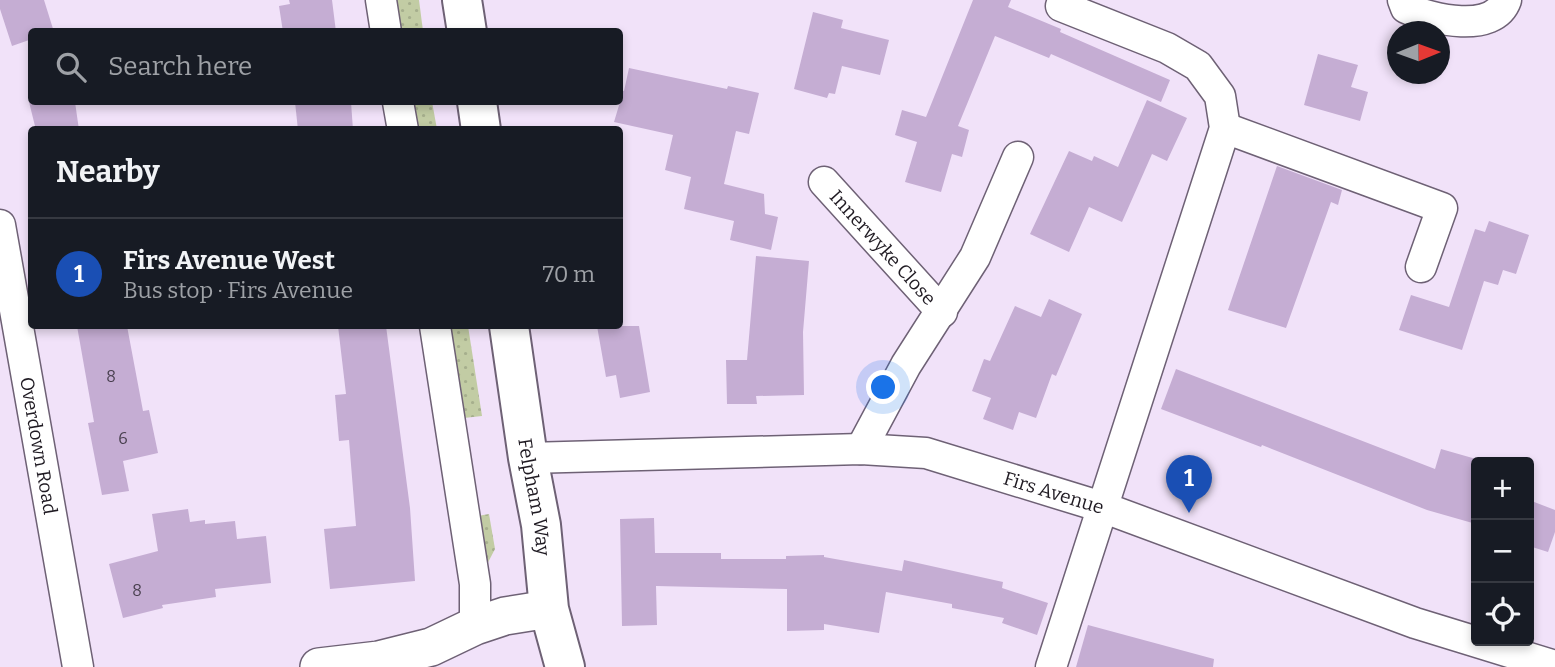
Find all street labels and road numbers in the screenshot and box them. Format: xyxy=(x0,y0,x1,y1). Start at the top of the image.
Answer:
street label: Innerwyke Close xyxy=(825,185,941,309)
street label: Overdown Road xyxy=(15,375,62,516)
street label: Felpham Way xyxy=(514,437,555,558)
street label: Firs Avenue xyxy=(1001,466,1107,518)

